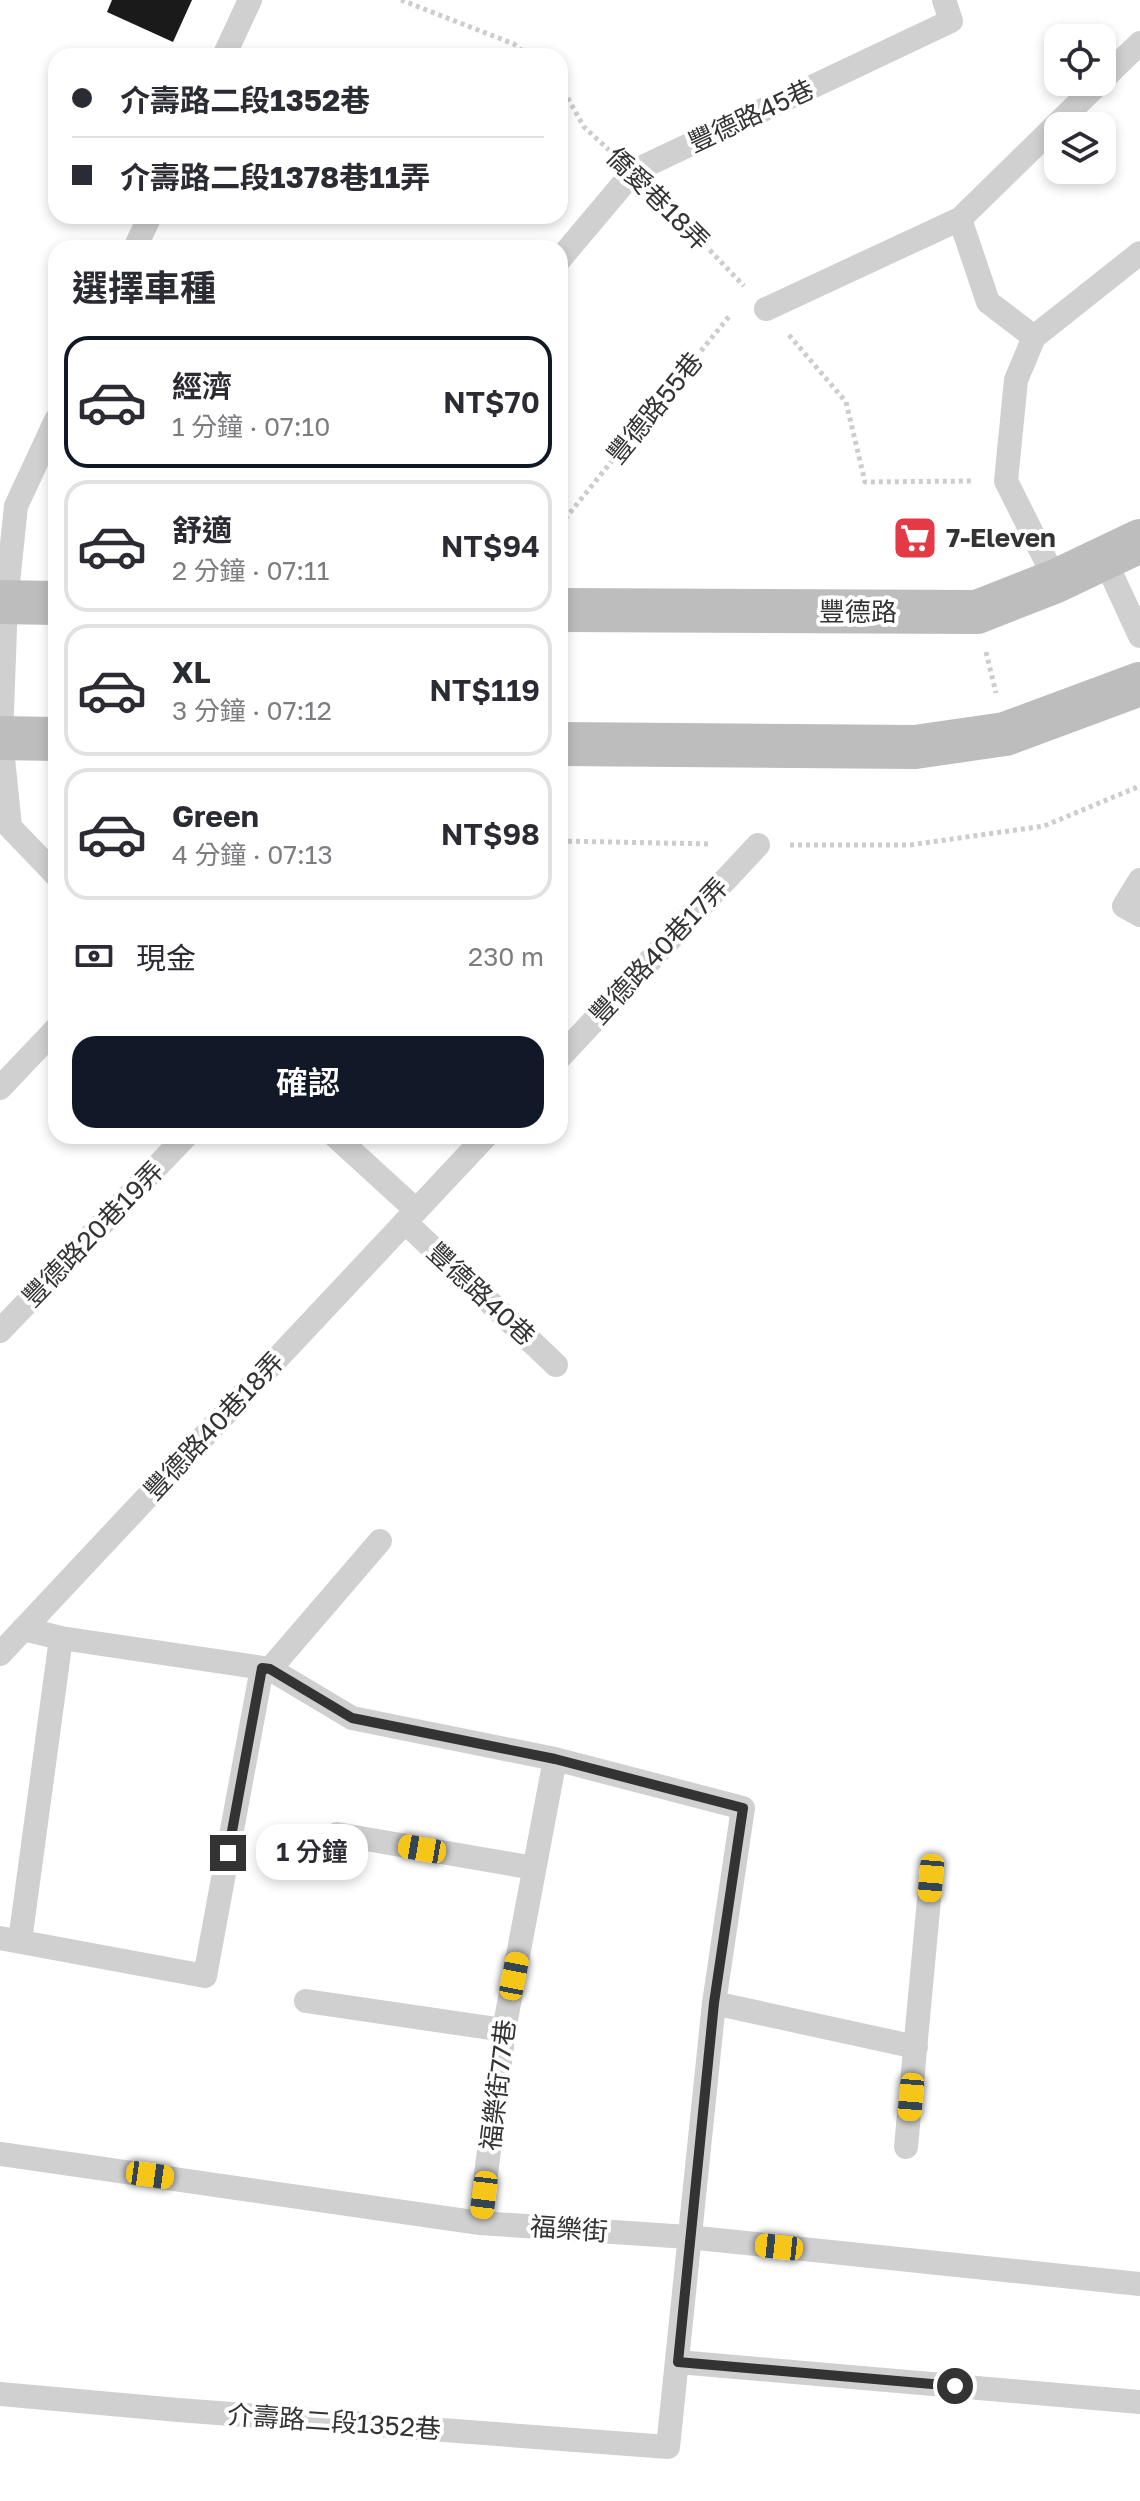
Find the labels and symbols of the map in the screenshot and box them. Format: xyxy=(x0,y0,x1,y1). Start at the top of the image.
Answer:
street label: 豐德路45巷 xyxy=(683,73,818,158)
street label: 僑愛巷18弄 xyxy=(601,141,716,256)
street label: 豐德路55巷 xyxy=(600,346,709,470)
supermarket icon: 7-Eleven xyxy=(891,514,939,562)
place label: 7-Eleven xyxy=(946,522,1056,553)
street label: 豐德路 xyxy=(819,596,897,627)
street label: 豐德路40巷17弄 xyxy=(583,871,734,1030)
street label: 豐德路20巷19弄 xyxy=(16,1155,170,1313)
street label: 豐德路40巷 xyxy=(421,1236,542,1351)
street label: 豐德路40巷18弄 xyxy=(137,1345,290,1506)
callout: 1 分鐘 xyxy=(256,1825,368,1881)
car xyxy=(396,1833,448,1865)
route end xyxy=(210,1835,246,1871)
car xyxy=(917,1853,945,1903)
car xyxy=(498,1950,530,2002)
street label: 福樂街77巷 xyxy=(474,2018,521,2152)
car xyxy=(897,2072,925,2122)
car xyxy=(125,2160,175,2190)
car xyxy=(469,2170,499,2220)
street label: 福樂街 xyxy=(529,2210,609,2247)
car xyxy=(754,2233,804,2261)
route start xyxy=(937,2368,973,2404)
street label: 介壽路二段1352巷 xyxy=(226,2399,442,2444)

